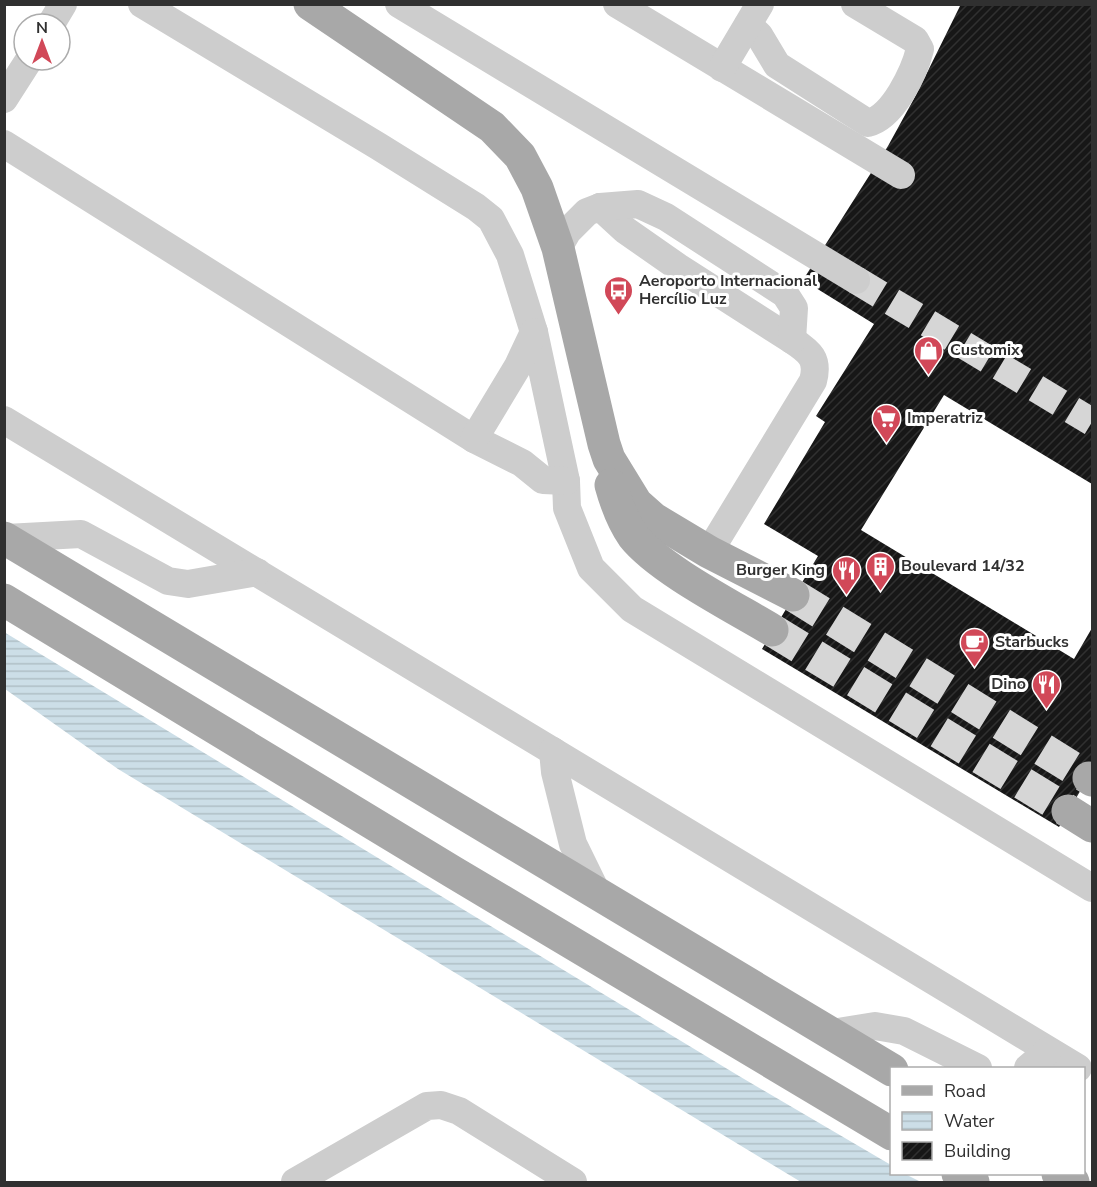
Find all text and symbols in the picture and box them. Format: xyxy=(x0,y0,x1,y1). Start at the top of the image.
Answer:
north arrow xyxy=(12,12,72,72)
text: N xyxy=(36,17,48,39)
place label: Aeroporto Internacional Hercílio Luz xyxy=(639,270,817,310)
bus stop icon: Aeroporto Internacional Hercílio Luz xyxy=(602,274,634,316)
shop icon: Customix xyxy=(913,334,945,376)
place label: Customix xyxy=(950,339,1020,361)
supermarket icon: Imperatriz xyxy=(870,402,902,444)
place label: Imperatriz xyxy=(907,407,983,429)
building icon: Boulevard 14/32 xyxy=(864,550,896,592)
restaurant icon: Burger King xyxy=(830,554,862,596)
place label: Boulevard 14/32 xyxy=(901,555,1025,577)
place label: Burger King xyxy=(736,559,825,581)
cafe icon: Starbucks xyxy=(958,626,990,668)
place label: Starbucks xyxy=(995,631,1069,653)
restaurant icon: Dino xyxy=(1031,668,1063,710)
place label: Dino xyxy=(991,673,1026,695)
legend xyxy=(890,1067,1085,1175)
text: Road xyxy=(944,1079,986,1103)
text: Water xyxy=(944,1109,995,1133)
text: Building xyxy=(944,1139,1011,1163)

